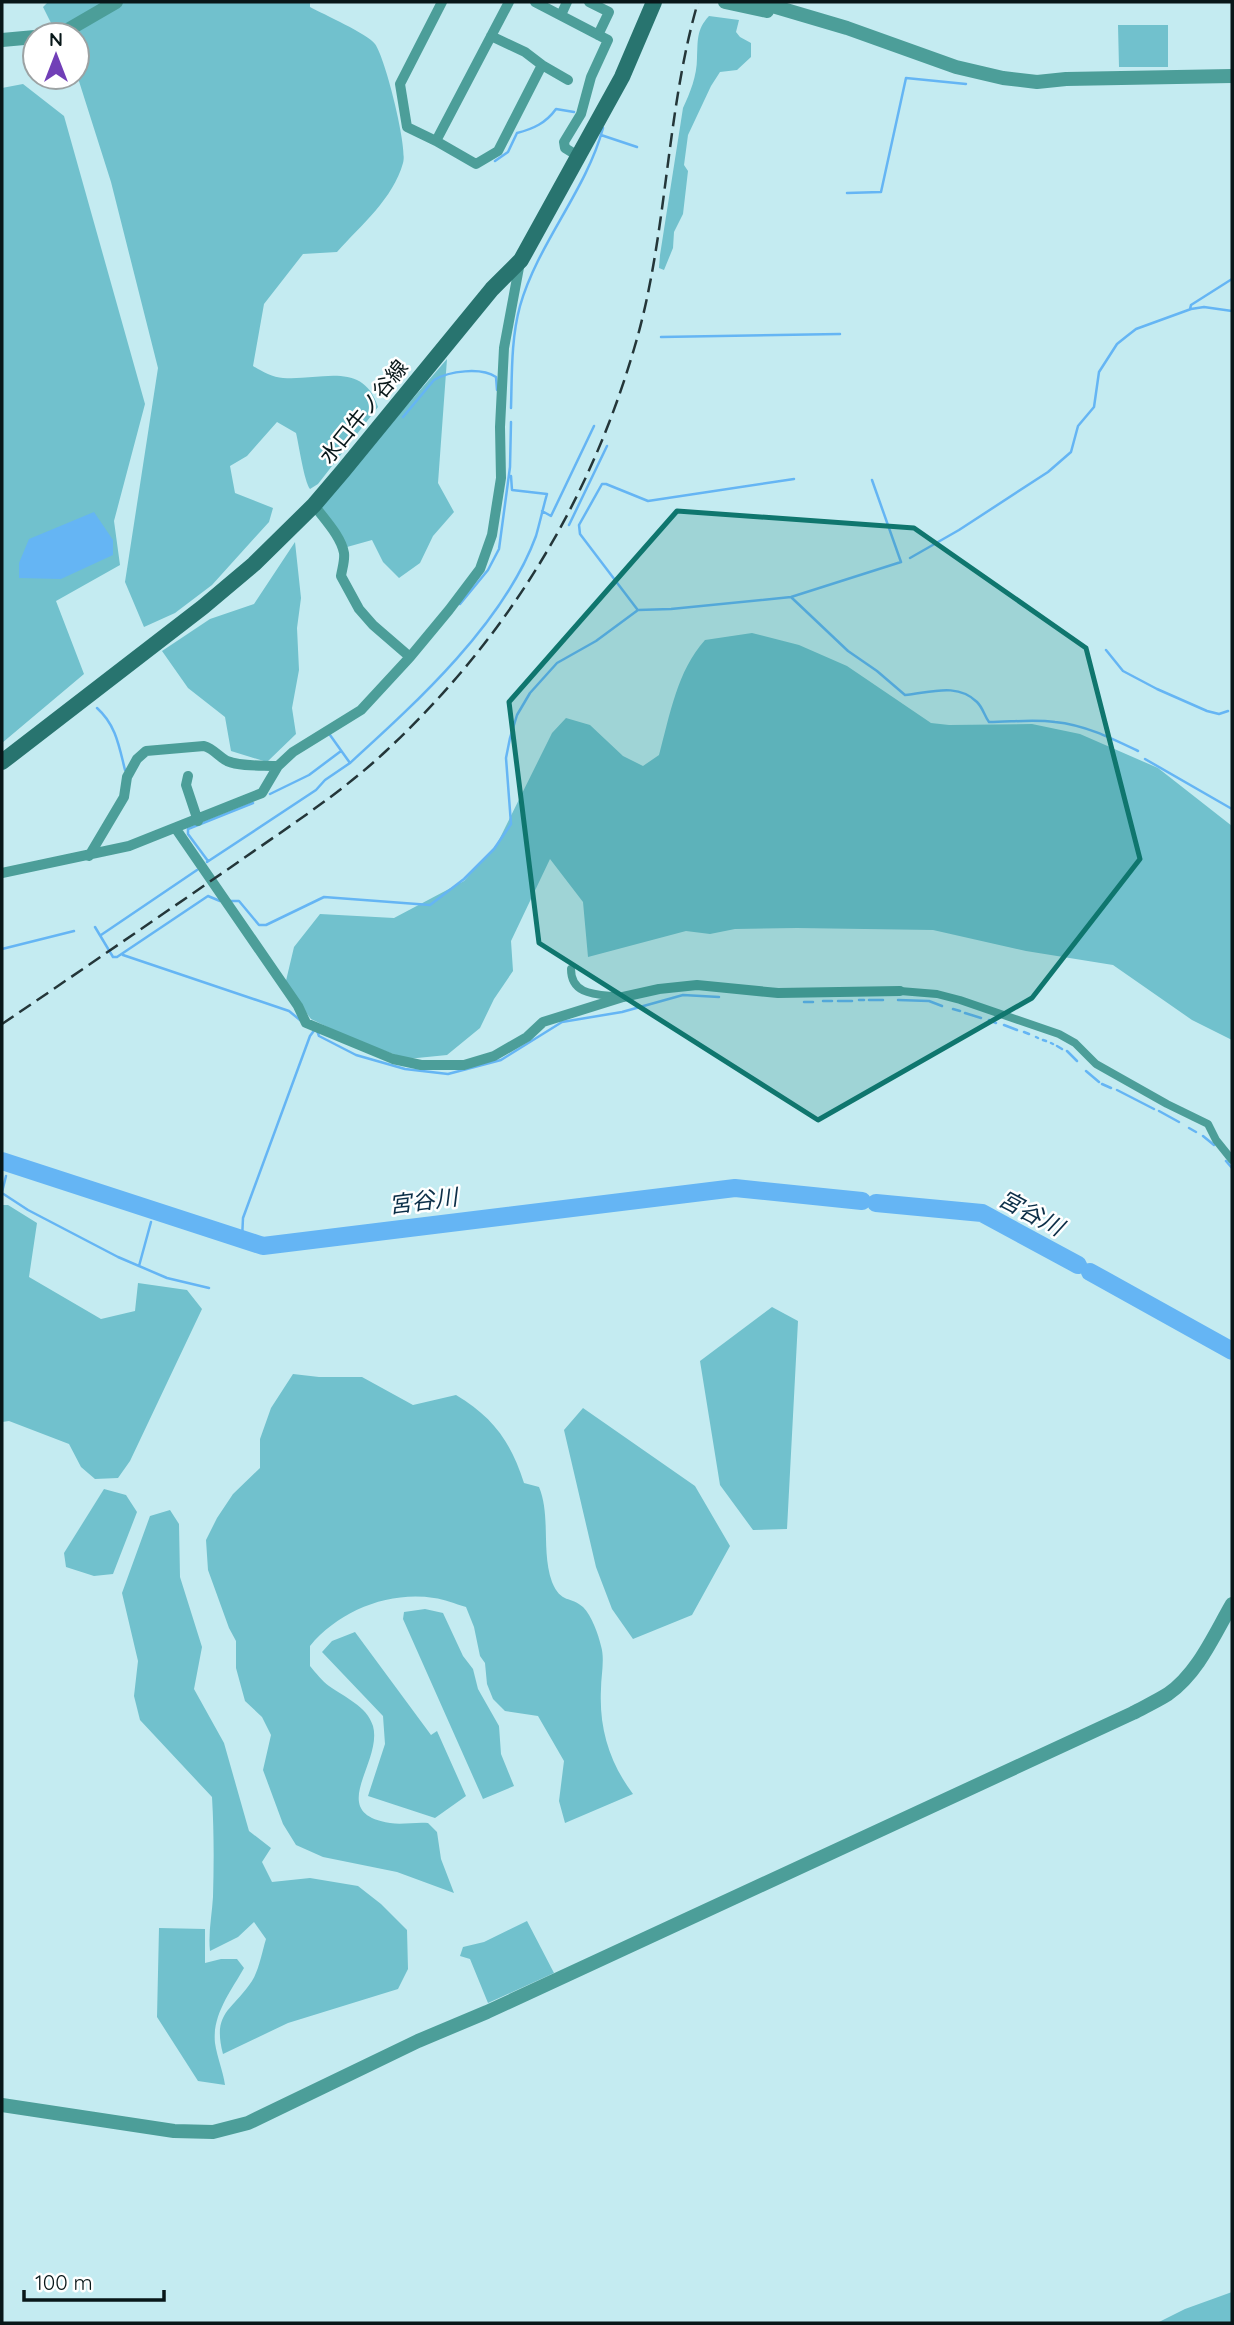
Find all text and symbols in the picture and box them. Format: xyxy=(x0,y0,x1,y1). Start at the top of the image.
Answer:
north arrow xyxy=(21,21,91,91)
text: N xyxy=(49,27,63,51)
street label: 水口牛ノ谷線 xyxy=(313,354,413,469)
water label: 宮谷川 xyxy=(387,1182,462,1219)
water label: 宮谷川 xyxy=(994,1184,1071,1243)
scale bar xyxy=(24,2258,164,2302)
text: 100 m xyxy=(35,2269,93,2295)

